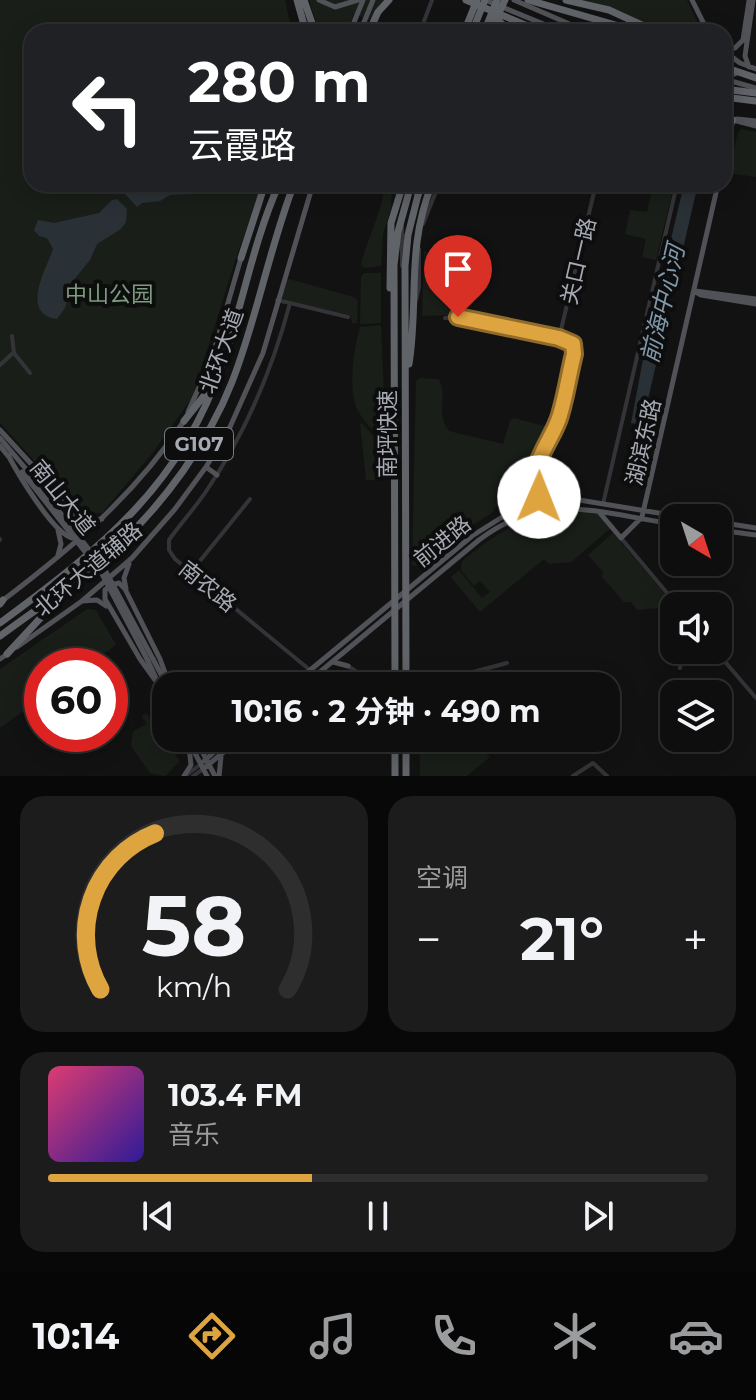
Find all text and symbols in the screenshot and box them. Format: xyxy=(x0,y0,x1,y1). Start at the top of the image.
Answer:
text: 280 m xyxy=(188,48,371,116)
icon: left xyxy=(56,56,160,160)
text: 云霞路 xyxy=(188,123,296,167)
street label: 关口一路 xyxy=(555,215,602,307)
pin xyxy=(424,235,492,317)
water label: 前海中心河 xyxy=(635,238,691,366)
icon: arrive xyxy=(436,247,480,291)
park label: 中山公园 xyxy=(65,281,153,308)
street label: 北环大道 xyxy=(194,305,249,397)
street label: 南坪快速 xyxy=(374,390,401,478)
street label: 湖滨东路 xyxy=(620,396,667,488)
road number: G107 xyxy=(165,428,233,460)
street label: 南山大道 xyxy=(24,455,101,540)
position arrow xyxy=(497,455,581,539)
north arrow xyxy=(660,504,732,576)
map controls xyxy=(660,504,732,752)
street label: 前进路 xyxy=(408,510,476,573)
street label: 北环大道辅路 xyxy=(29,517,148,622)
street label: 南农路 xyxy=(174,555,242,618)
button: sound xyxy=(660,592,732,664)
speed limit sign: 60 xyxy=(24,648,128,752)
button: layers xyxy=(660,680,732,752)
text: 10:16 · 2 分钟 · 490 m xyxy=(231,693,541,730)
text: 空调 xyxy=(416,862,468,894)
text: 58 xyxy=(142,875,246,977)
text: 21° xyxy=(520,902,604,975)
text: − xyxy=(416,912,441,966)
text: + xyxy=(683,912,708,966)
text: km/h xyxy=(156,969,232,1004)
text: 103.4 FM xyxy=(168,1077,302,1114)
text: 音乐 xyxy=(168,1119,220,1151)
icon: previous xyxy=(136,1194,180,1238)
icon: pause xyxy=(356,1194,400,1238)
icon: next xyxy=(576,1194,620,1238)
icon: directions xyxy=(184,1308,240,1364)
icon: music xyxy=(305,1308,361,1364)
icon: phone xyxy=(426,1308,482,1364)
icon: climate xyxy=(547,1308,603,1364)
icon: car xyxy=(668,1308,724,1364)
text: 10:14 xyxy=(32,1314,119,1358)

